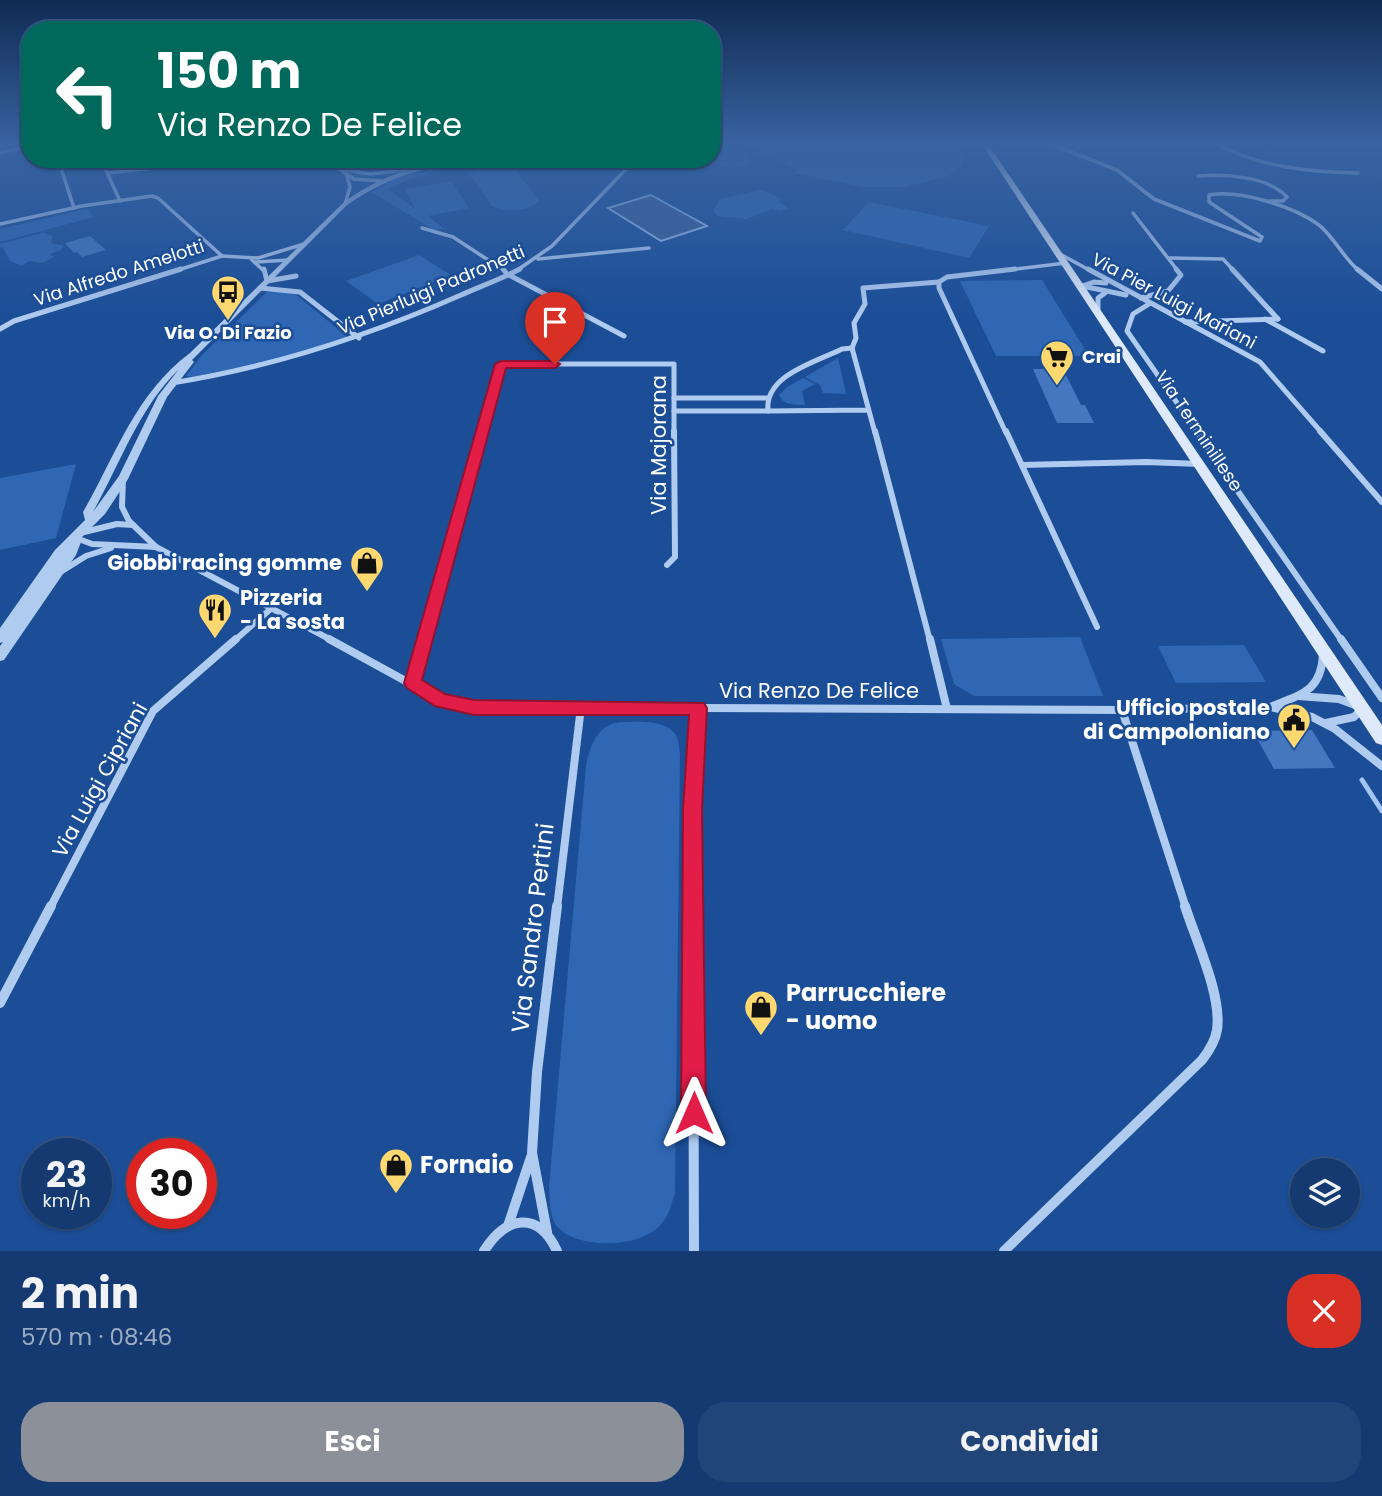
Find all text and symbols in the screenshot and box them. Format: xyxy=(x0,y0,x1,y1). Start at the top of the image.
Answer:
text: 150 m xyxy=(157,37,302,105)
icon: left xyxy=(42,49,133,140)
text: Via Renzo De Felice xyxy=(157,102,462,147)
street label: Via Alfredo Amelotti xyxy=(30,233,207,312)
street label: Via Pierluigi Padronetti xyxy=(333,239,528,340)
street label: Via Pier Luigi Mariani xyxy=(1088,247,1261,355)
bus stop icon: Via O. Di Fazio xyxy=(209,273,247,322)
pin xyxy=(525,292,585,364)
icon: arrive xyxy=(536,303,574,341)
place label: Via O. Di Fazio xyxy=(164,320,292,345)
supermarket icon: Crai xyxy=(1038,338,1076,387)
place label: Crai xyxy=(1082,344,1121,369)
street label: Via Terminillese xyxy=(1150,365,1249,496)
street label: Via Majorana xyxy=(644,375,673,515)
shop icon: Giobbi racing gomme xyxy=(348,544,386,593)
place label: Giobbi racing gomme xyxy=(107,548,342,577)
place label: Pizzeria - La sosta xyxy=(240,583,345,636)
restaurant icon: Pizzeria - La sosta xyxy=(196,591,234,640)
street label: Via Renzo De Felice xyxy=(719,676,919,705)
place label: Ufficio postale di Campoloniano xyxy=(1083,693,1270,746)
street label: Via Luigi Cipriani xyxy=(45,697,154,863)
public building icon: Ufficio postale di Campoloniano xyxy=(1275,701,1313,750)
street label: Via Sandro Pertini xyxy=(503,821,562,1035)
place label: Parrucchiere - uomo xyxy=(786,976,946,1037)
shop icon: Parrucchiere - uomo xyxy=(742,988,780,1037)
position arrow xyxy=(657,1076,731,1150)
speed limit sign: 30 xyxy=(126,1138,217,1229)
shop icon: Fornaio xyxy=(377,1146,415,1195)
place label: Fornaio xyxy=(420,1148,514,1181)
text: 23 xyxy=(46,1150,87,1199)
map controls xyxy=(1290,1158,1360,1228)
button: layers xyxy=(1290,1158,1360,1228)
text: km/h xyxy=(43,1188,90,1213)
text: 2 min xyxy=(21,1264,139,1323)
button: close xyxy=(1287,1274,1361,1348)
text: 570 m · 08:46 xyxy=(21,1321,172,1353)
button: Esci xyxy=(21,1402,684,1482)
button: Condividi xyxy=(698,1402,1361,1482)

